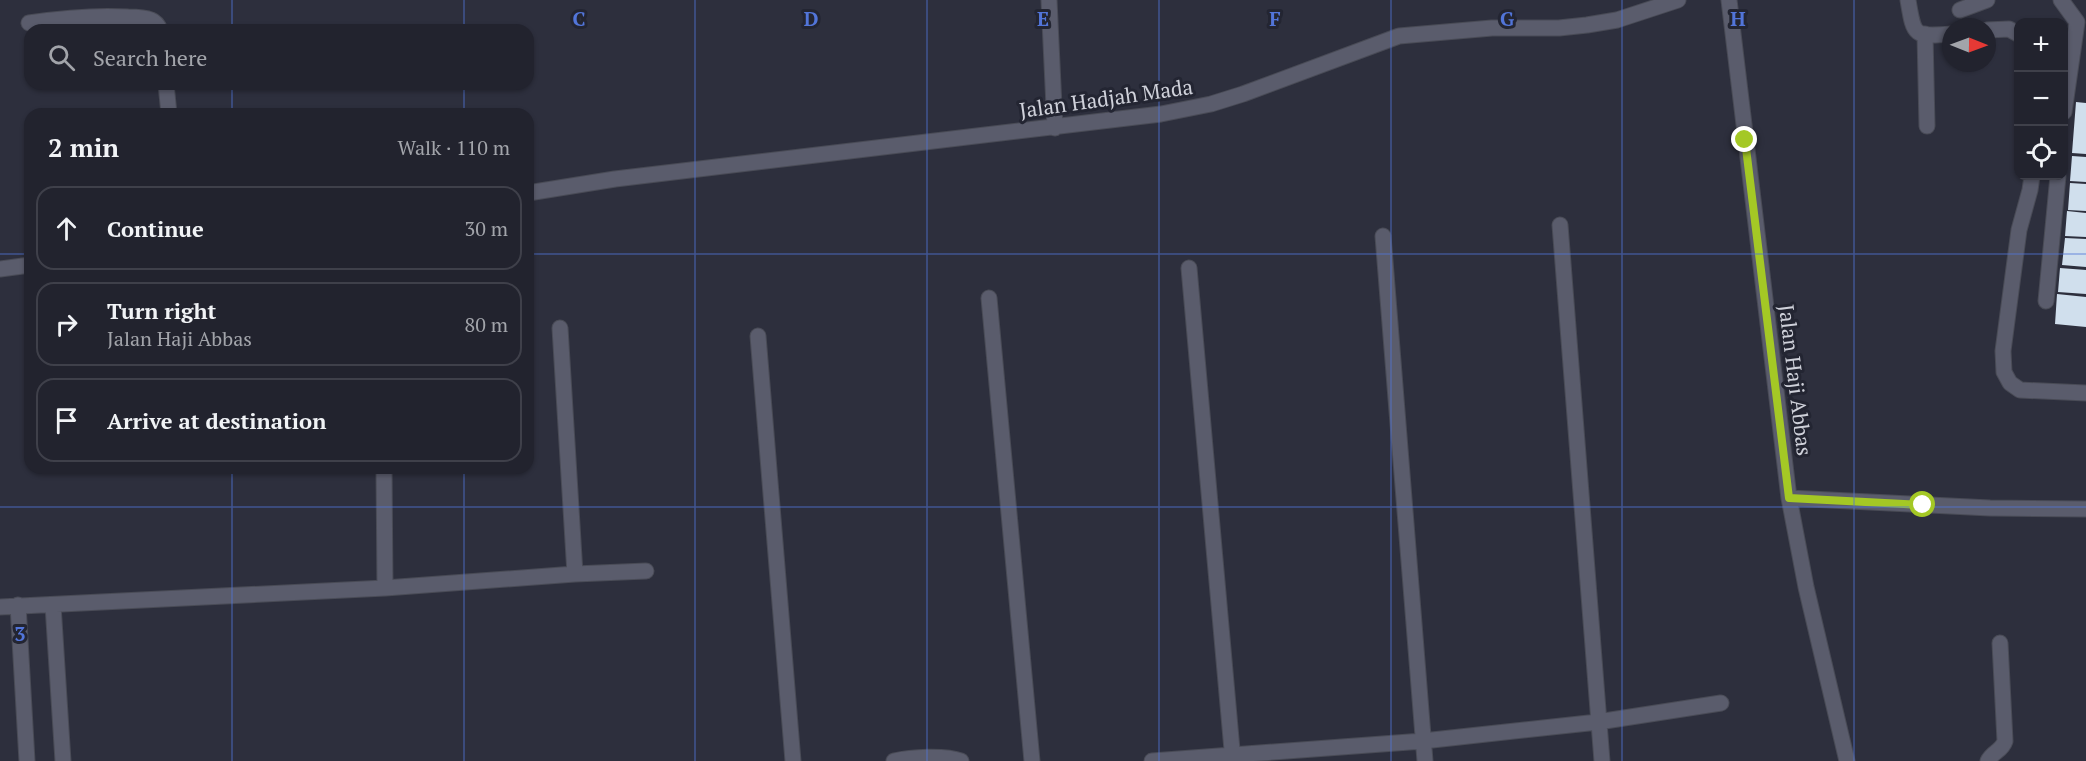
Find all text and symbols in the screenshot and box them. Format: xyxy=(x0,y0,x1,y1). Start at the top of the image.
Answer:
text: C xyxy=(572,5,586,32)
text: D xyxy=(804,5,818,32)
text: E xyxy=(1037,5,1049,32)
text: F xyxy=(1269,5,1281,32)
text: G xyxy=(1500,5,1514,32)
text: H xyxy=(1730,5,1746,32)
north arrow xyxy=(1942,18,1996,72)
map controls xyxy=(2014,18,2068,180)
button: + xyxy=(2014,18,2068,72)
search box xyxy=(24,24,534,90)
icon: search xyxy=(45,41,78,74)
text: Search here xyxy=(93,43,207,72)
street label: Jalan Hadjah Mada xyxy=(1017,72,1195,124)
button: − xyxy=(2014,72,2068,126)
route end xyxy=(1731,126,1757,152)
button: locate xyxy=(2014,126,2068,180)
text: 2 min xyxy=(48,130,119,164)
text: Walk · 110 m xyxy=(398,134,510,161)
icon: ahead xyxy=(50,212,83,245)
text: Continue xyxy=(107,214,204,243)
text: 30 m xyxy=(465,215,508,242)
text: Turn right xyxy=(107,296,216,325)
street label: Jalan Haji Abbas xyxy=(1773,303,1819,457)
icon: right xyxy=(50,308,83,341)
text: 80 m xyxy=(465,311,508,338)
text: Jalan Haji Abbas xyxy=(107,325,252,352)
icon: arrive xyxy=(50,404,83,437)
text: Arrive at destination xyxy=(107,406,326,435)
route start xyxy=(1909,491,1935,517)
text: 3 xyxy=(14,620,26,647)

